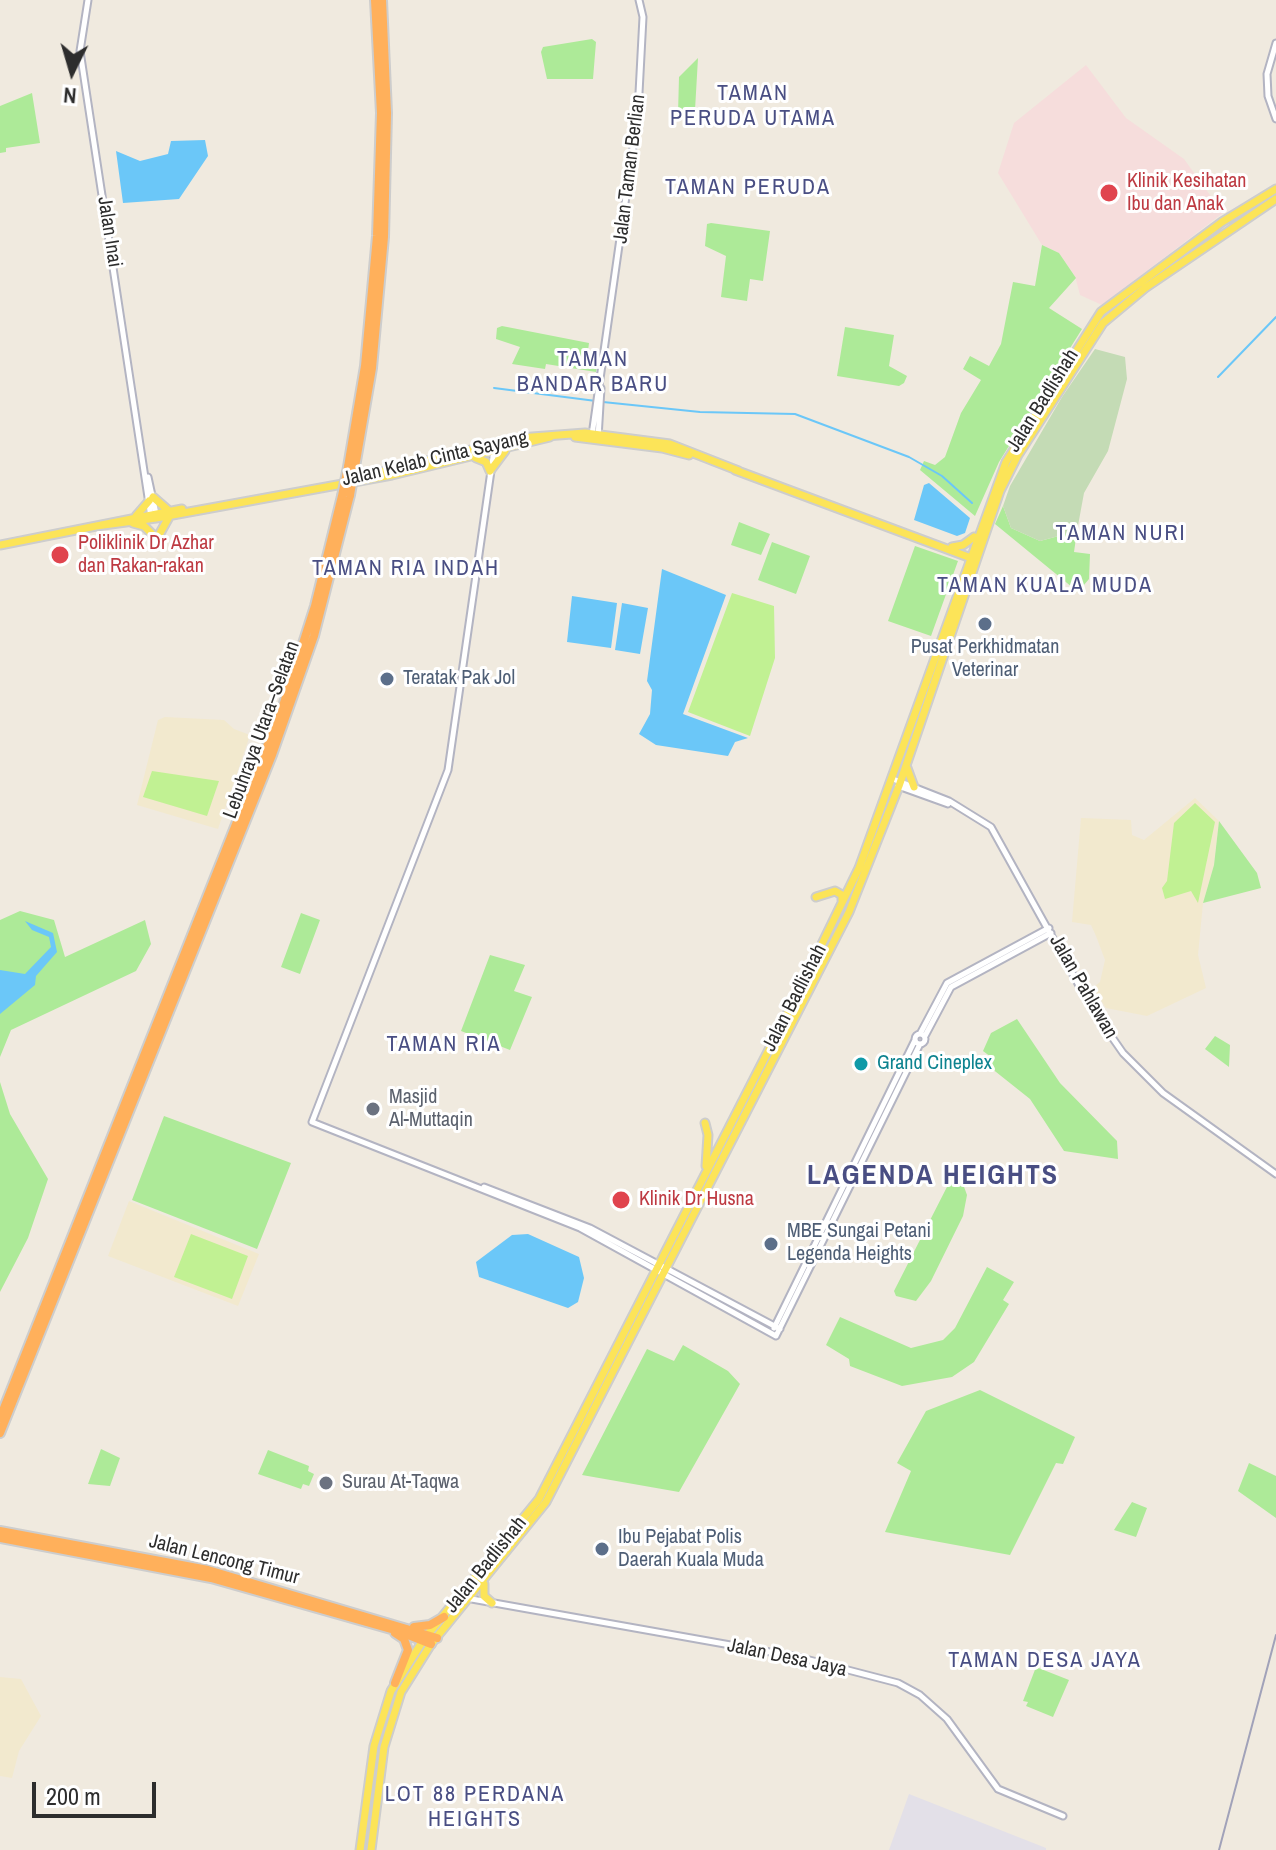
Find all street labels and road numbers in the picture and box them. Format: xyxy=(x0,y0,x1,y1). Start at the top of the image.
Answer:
street label: Jalan Taman Berlian xyxy=(609,93,651,245)
street label: Jalan Inai xyxy=(92,195,126,269)
street label: Jalan Badlishah xyxy=(1002,345,1084,457)
street label: Jalan Kelab Cinta Sayang xyxy=(340,426,530,492)
street label: Lebuhraya Utara–Selatan xyxy=(219,638,305,822)
street label: Jalan Pahlawan xyxy=(1044,931,1122,1043)
street label: Jalan Badlishah xyxy=(758,941,832,1055)
street label: Jalan Badlishah xyxy=(440,1512,532,1618)
street label: Jalan Lencong Timur xyxy=(147,1530,301,1590)
street label: Jalan Desa Jaya xyxy=(725,1634,849,1682)

